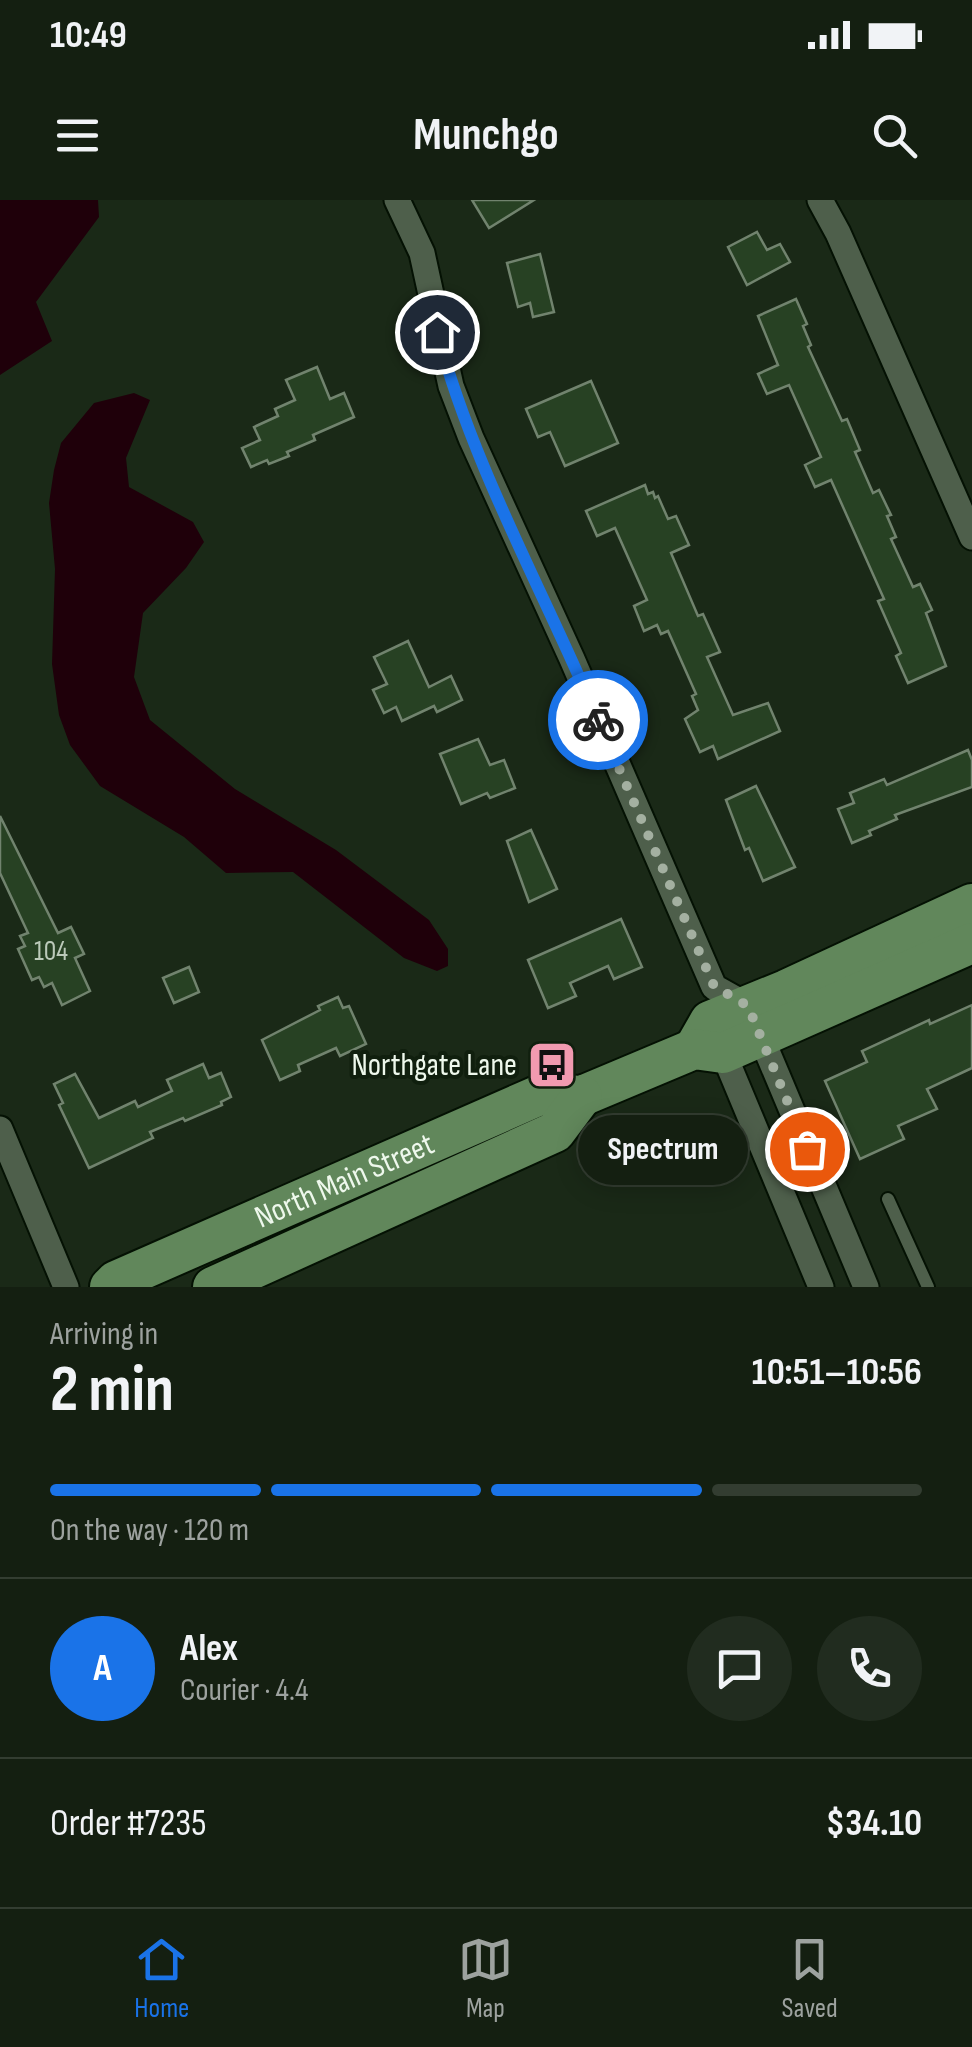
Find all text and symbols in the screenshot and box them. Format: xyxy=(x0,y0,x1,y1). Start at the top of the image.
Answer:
text: 10:49 xyxy=(50,13,127,58)
icon: menu xyxy=(50,108,105,163)
text: Munchgo xyxy=(413,108,559,163)
icon: search xyxy=(867,108,922,163)
pin xyxy=(395,290,480,375)
icon: home xyxy=(410,305,465,360)
courier xyxy=(548,670,648,770)
icon: bike xyxy=(571,693,626,748)
house number: 104 xyxy=(34,935,68,968)
bus stop icon: Northgate Lane xyxy=(526,1039,578,1091)
place label: Northgate Lane xyxy=(352,1046,517,1085)
pin xyxy=(765,1107,850,1192)
callout: Spectrum xyxy=(577,1114,747,1184)
icon: bag xyxy=(780,1122,835,1177)
street label: North Main Street xyxy=(249,1124,440,1237)
text: Spectrum xyxy=(607,1130,719,1169)
text: Arriving in xyxy=(50,1315,158,1354)
text: 10:51–10:56 xyxy=(752,1350,922,1395)
text: 2 min xyxy=(50,1352,174,1430)
text: On the way · 120 m xyxy=(50,1511,249,1550)
button: chat xyxy=(687,1616,792,1721)
button: phone xyxy=(817,1616,922,1721)
text: Alex xyxy=(180,1626,238,1671)
text: A xyxy=(93,1646,112,1691)
text: Courier · 4.4 xyxy=(180,1671,308,1710)
text: Order #7235 xyxy=(50,1801,206,1846)
text: $34.10 xyxy=(826,1801,922,1846)
tab: Home xyxy=(134,1932,189,2025)
tab: Map xyxy=(458,1932,513,2025)
tab: Saved xyxy=(782,1932,838,2025)

